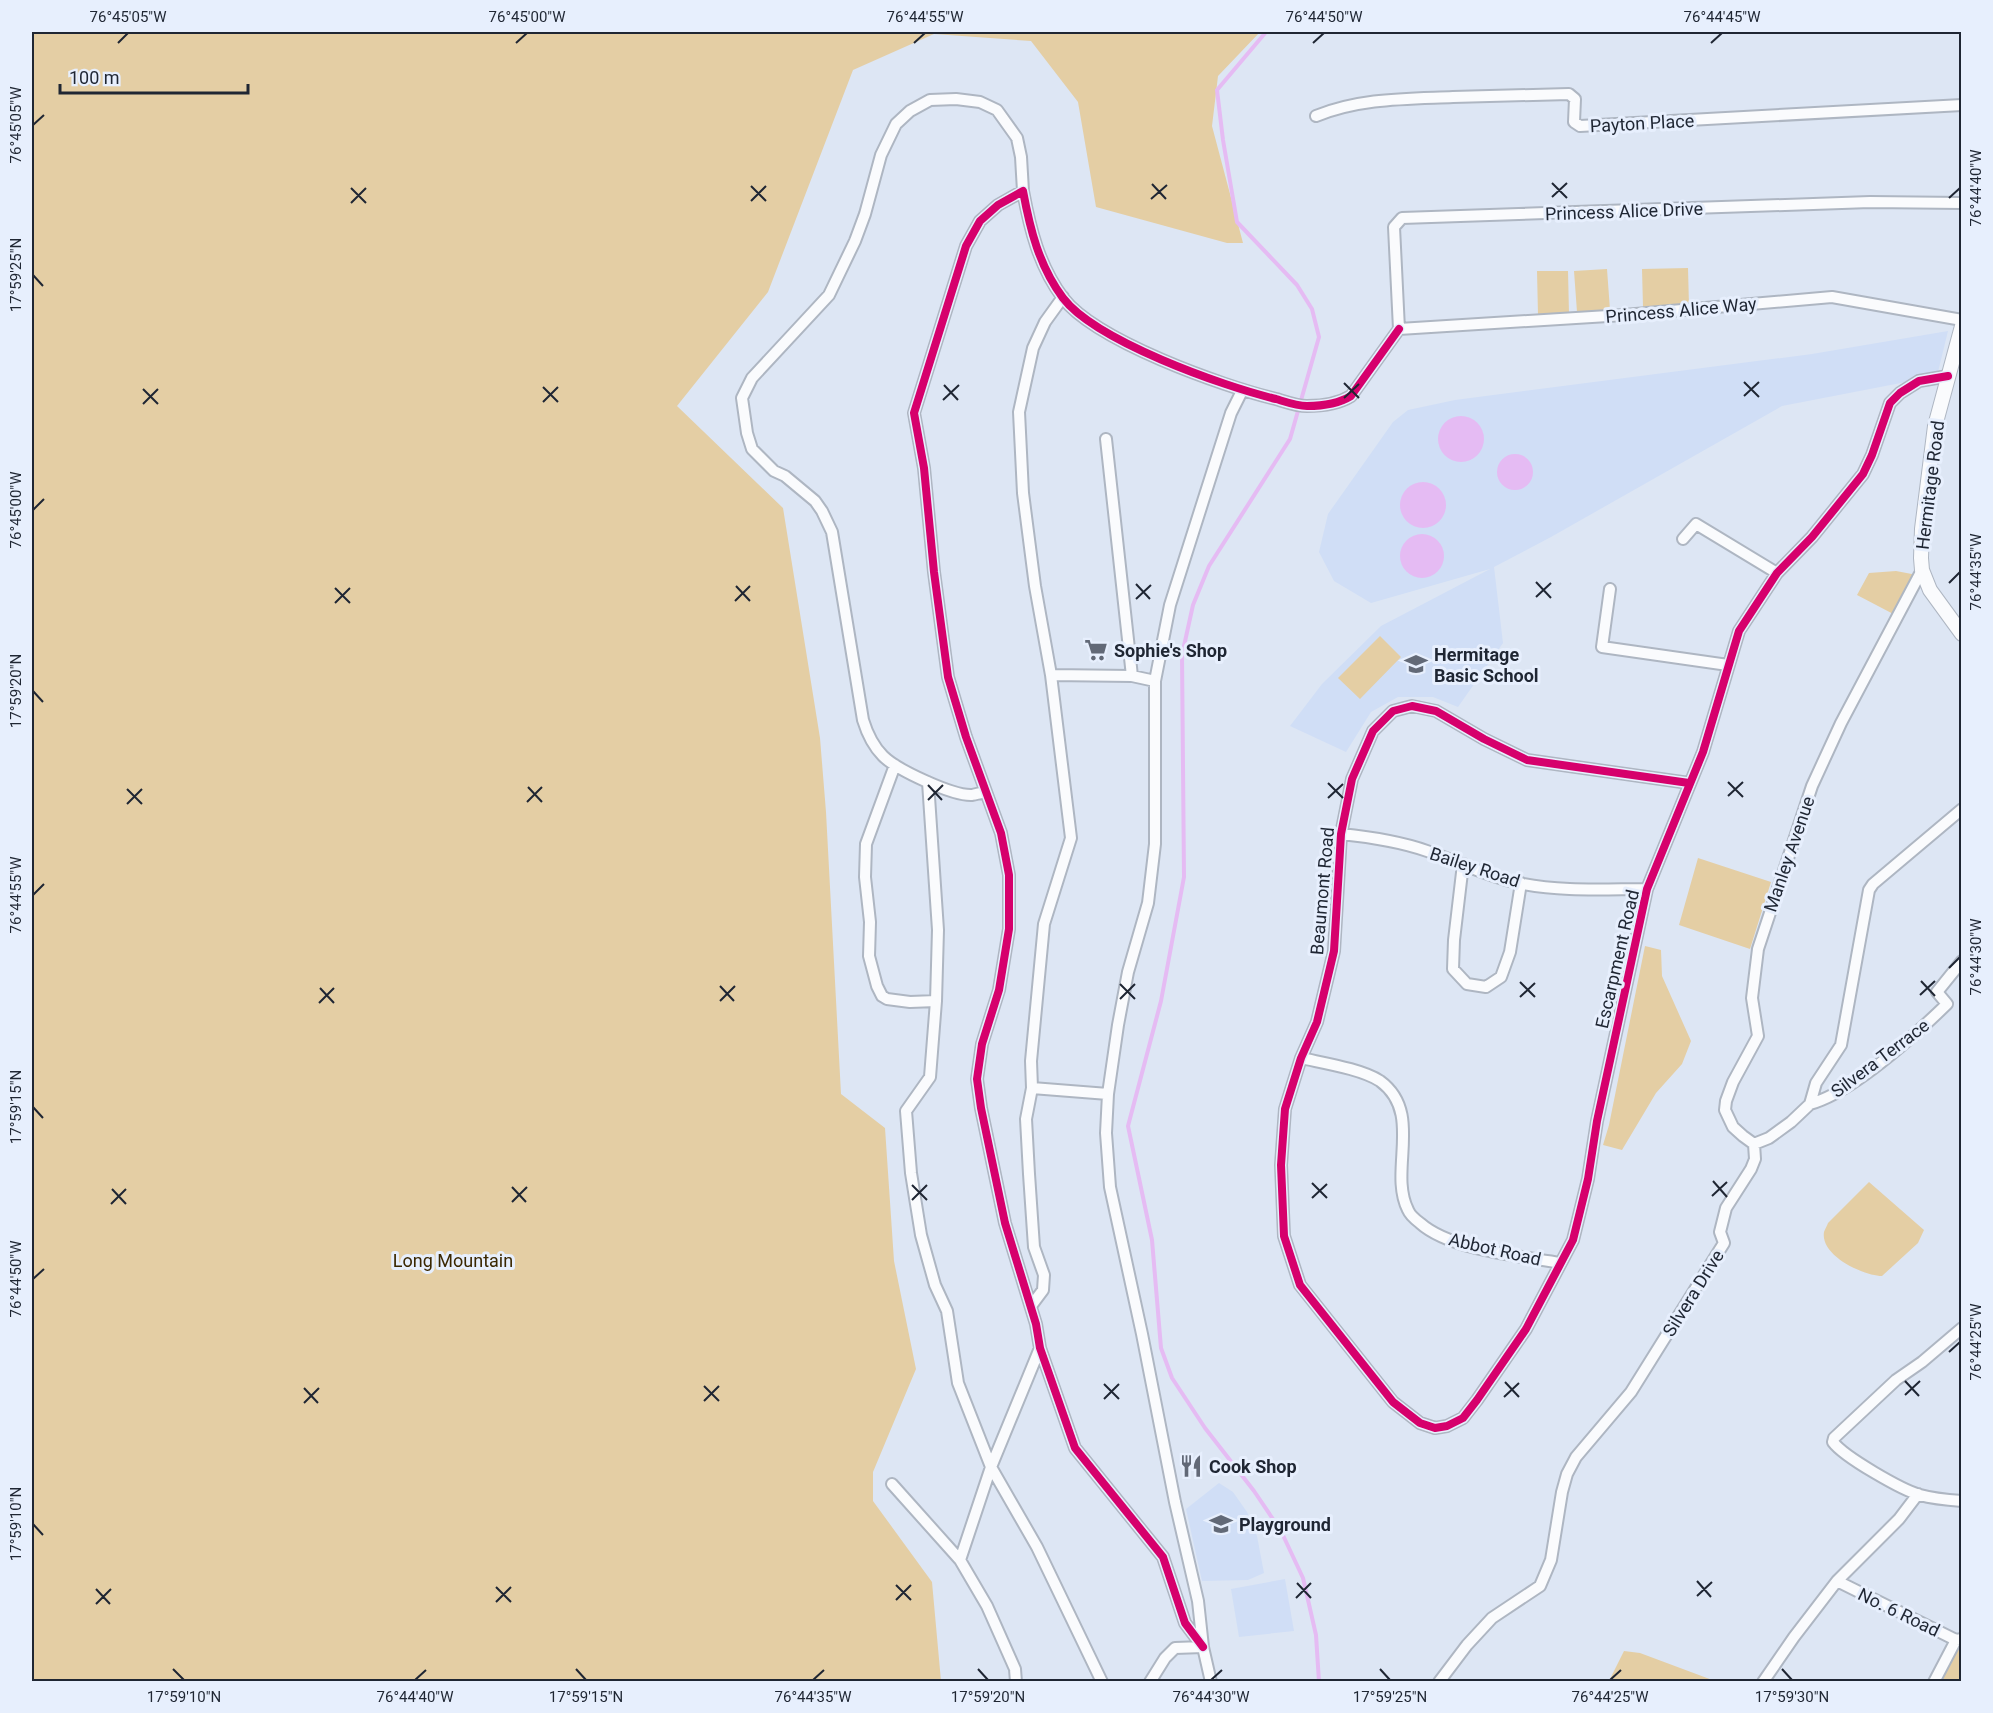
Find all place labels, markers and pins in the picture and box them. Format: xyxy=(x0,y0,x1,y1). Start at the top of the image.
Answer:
supermarket icon: Sophie's Shop xyxy=(1083,637,1109,663)
place label: Sophie's Shop xyxy=(1114,640,1227,661)
place label: Hermitage Basic School xyxy=(1434,644,1539,686)
school or university icon: Hermitage Basic School xyxy=(1403,651,1429,677)
restaurant icon: Cook Shop xyxy=(1178,1453,1204,1479)
place label: Cook Shop xyxy=(1209,1456,1297,1477)
school or university icon: Playground xyxy=(1208,1511,1234,1537)
place label: Playground xyxy=(1239,1514,1331,1535)

